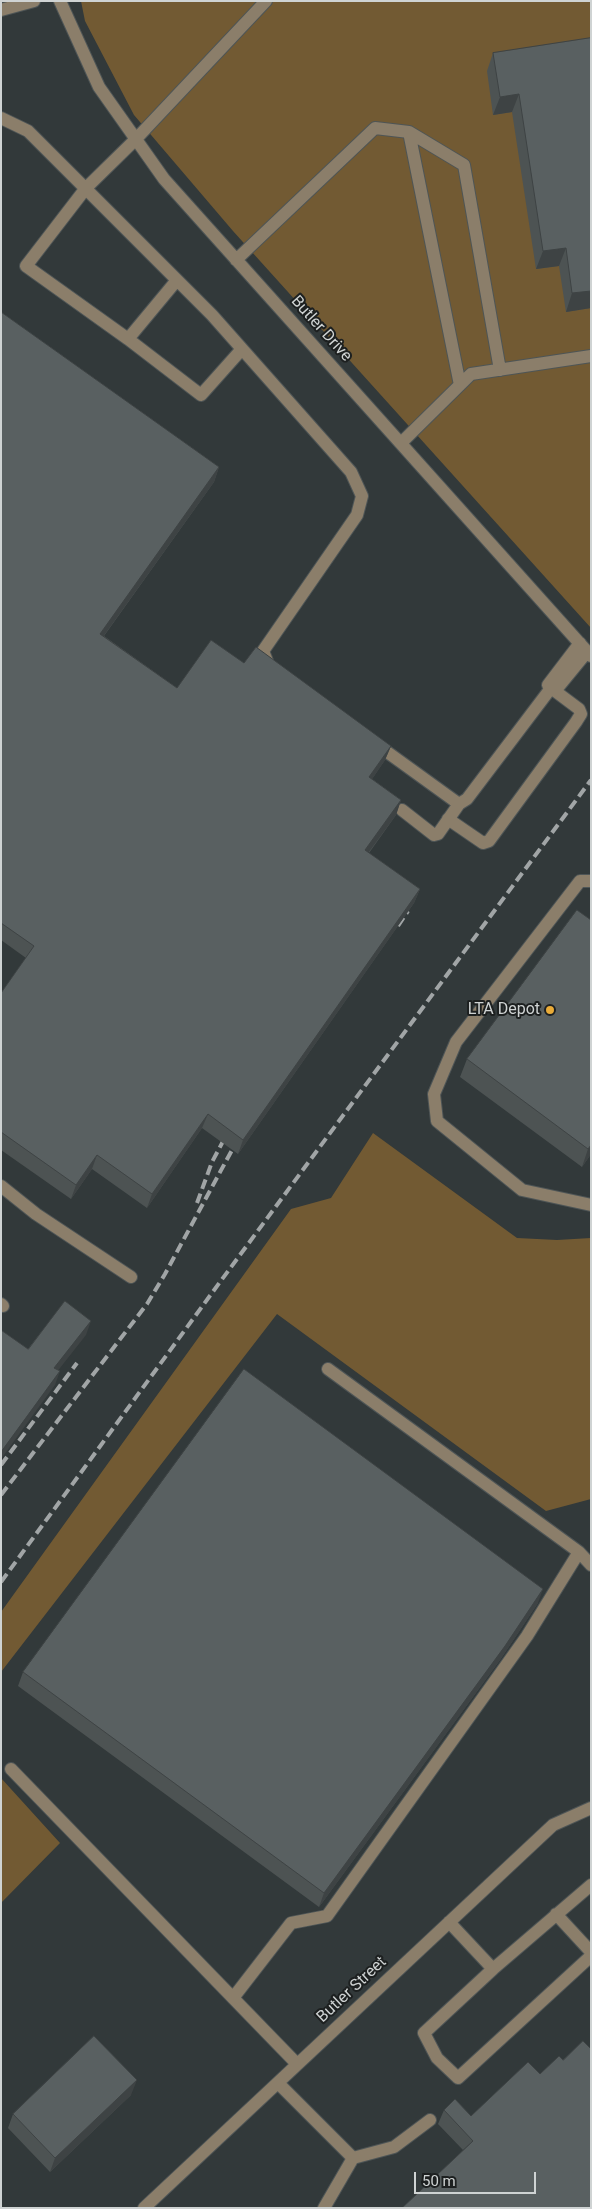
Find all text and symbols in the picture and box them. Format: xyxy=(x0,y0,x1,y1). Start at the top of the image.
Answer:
street label: Butler Drive xyxy=(287,292,355,366)
place label: LTA Depot xyxy=(468,1000,540,1020)
marker: LTA Depot xyxy=(544,1004,556,1016)
street label: Butler Street xyxy=(313,1953,391,2027)
scale bar xyxy=(417,2162,540,2194)
text: 50 m xyxy=(422,2172,456,2190)

